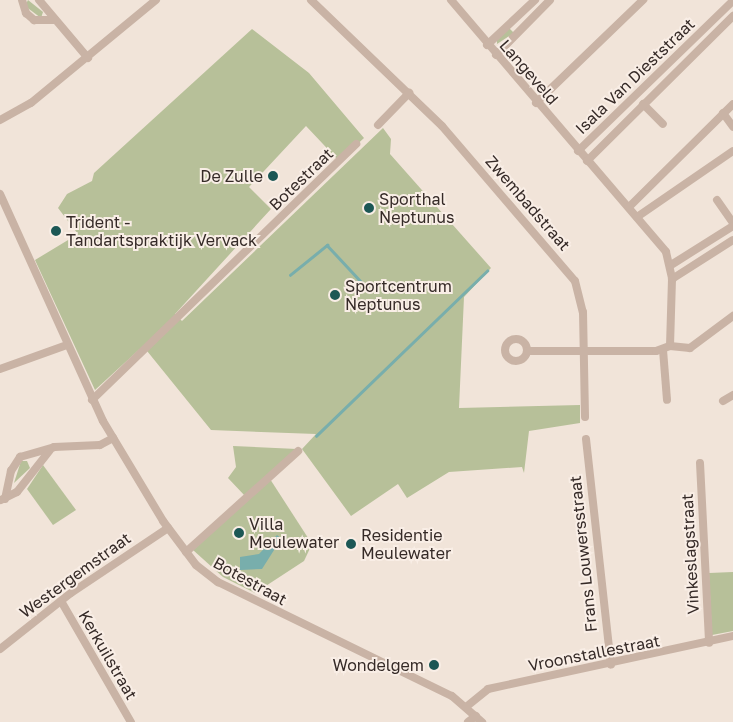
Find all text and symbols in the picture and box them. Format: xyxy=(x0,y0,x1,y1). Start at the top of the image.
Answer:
street label: Isala Van Dieststraat xyxy=(571,14,699,138)
street label: Langeveld xyxy=(496,36,562,108)
street label: Botestraat xyxy=(265,144,337,214)
street label: Zwembadstraat xyxy=(482,152,574,254)
place label: De Zulle xyxy=(200,166,263,186)
marker: De Zulle xyxy=(267,170,279,182)
place label: Sporthal Neptunus xyxy=(379,189,454,227)
marker: Sporthal Neptunus xyxy=(363,202,375,214)
place label: Trident - Tandartspraktijk Vervack xyxy=(66,212,257,250)
marker: Trident - Tandartspraktijk Vervack xyxy=(50,225,62,237)
place label: Sportcentrum Neptunus xyxy=(345,276,452,314)
marker: Sportcentrum Neptunus xyxy=(329,289,341,301)
street label: Frans Louwersstraat xyxy=(565,475,601,633)
street label: Vinkeslagstraat xyxy=(677,493,703,615)
place label: Villa Meulewater xyxy=(249,514,339,552)
place label: Residentie Meulewater xyxy=(361,525,451,563)
marker: Villa Meulewater xyxy=(233,527,245,539)
street label: Westergemstraat xyxy=(16,528,134,622)
marker: Residentie Meulewater xyxy=(345,538,357,550)
street label: Botestraat xyxy=(210,553,290,609)
street label: Kerkuilstraat xyxy=(75,607,141,703)
street label: Vroonstallestraat xyxy=(527,631,661,675)
place label: Wondelgem xyxy=(332,655,424,675)
marker: Wondelgem xyxy=(428,659,440,671)

